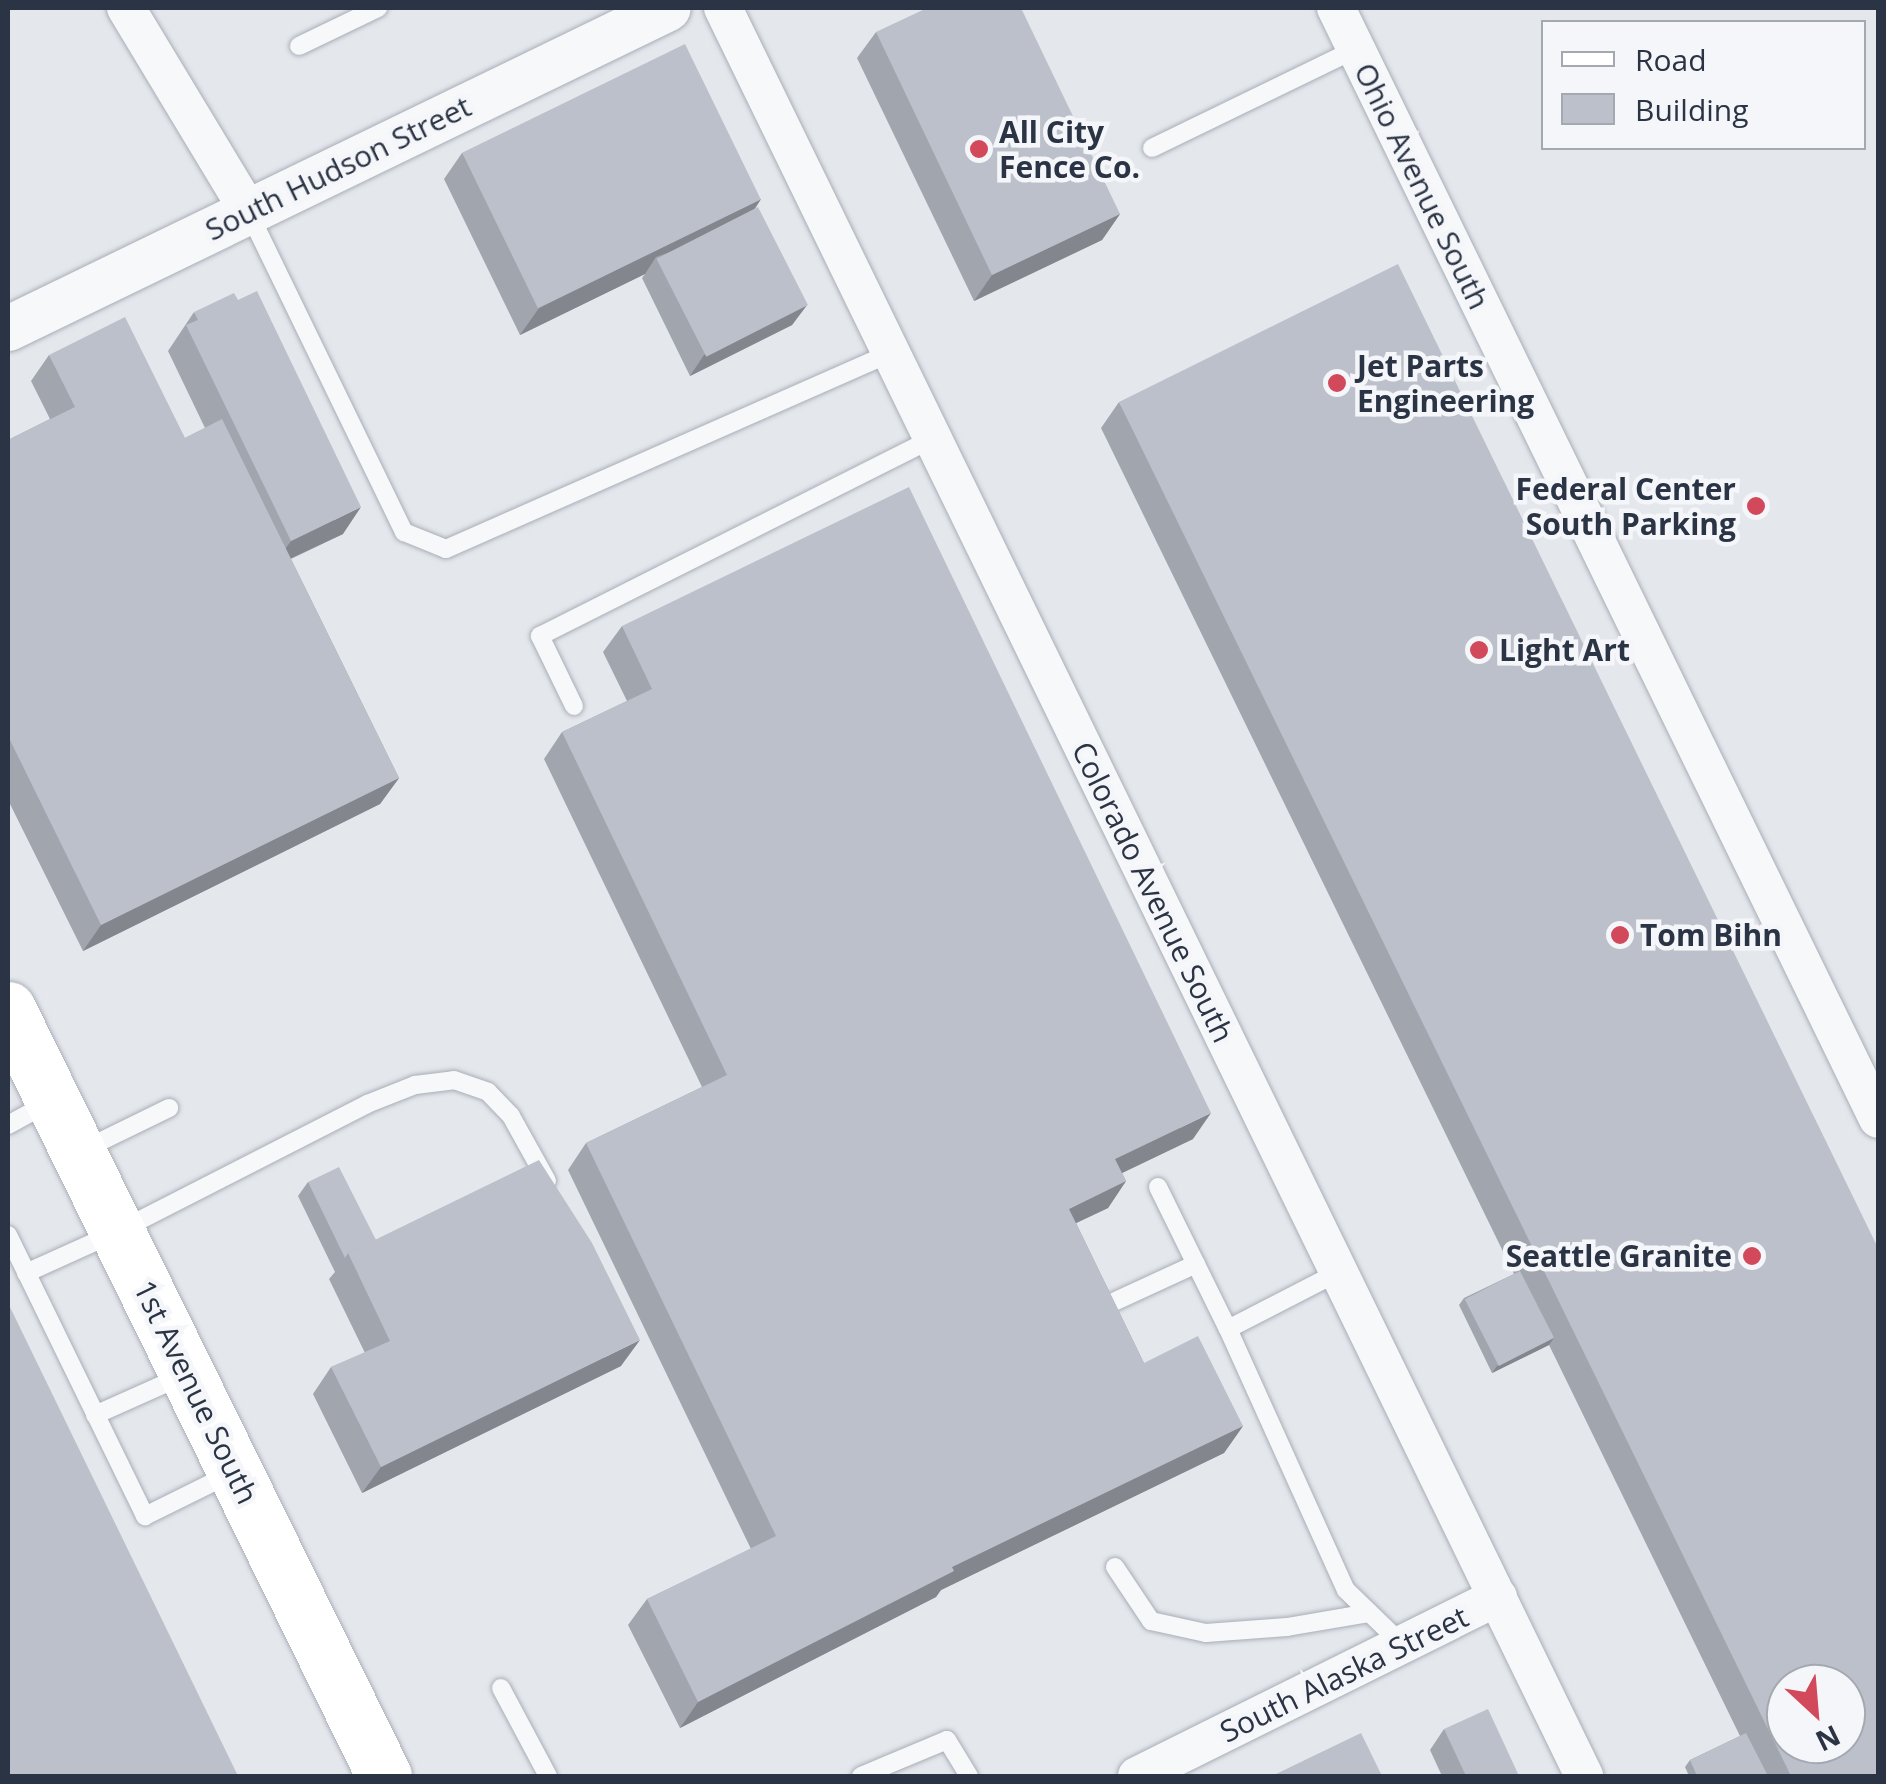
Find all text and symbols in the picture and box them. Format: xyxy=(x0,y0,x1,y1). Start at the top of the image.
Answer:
legend xyxy=(1541,20,1866,150)
text: Road xyxy=(1635,39,1707,80)
street label: Ohio Avenue South xyxy=(1347,57,1497,315)
street label: South Hudson Street xyxy=(199,88,477,248)
text: Building xyxy=(1635,89,1749,130)
place label: All City Fence Co. xyxy=(999,114,1140,184)
marker: All City Fence Co. xyxy=(968,138,990,160)
place label: Jet Parts Engineering xyxy=(1357,348,1534,418)
marker: Jet Parts Engineering xyxy=(1326,372,1348,394)
place label: Federal Center South Parking xyxy=(1515,471,1736,542)
marker: Federal Center South Parking xyxy=(1745,495,1767,517)
place label: Light Art xyxy=(1499,632,1630,668)
marker: Light Art xyxy=(1468,639,1490,661)
street label: Colorado Avenue South xyxy=(1065,736,1241,1048)
place label: Tom Bihn xyxy=(1640,917,1782,953)
marker: Tom Bihn xyxy=(1609,924,1631,946)
place label: Seattle Granite xyxy=(1506,1238,1732,1274)
marker: Seattle Granite xyxy=(1741,1245,1763,1267)
street label: 1st Avenue South xyxy=(126,1274,266,1510)
street label: South Alaska Street xyxy=(1214,1598,1474,1750)
north arrow xyxy=(1766,1664,1866,1764)
text: N xyxy=(1810,1717,1847,1761)

